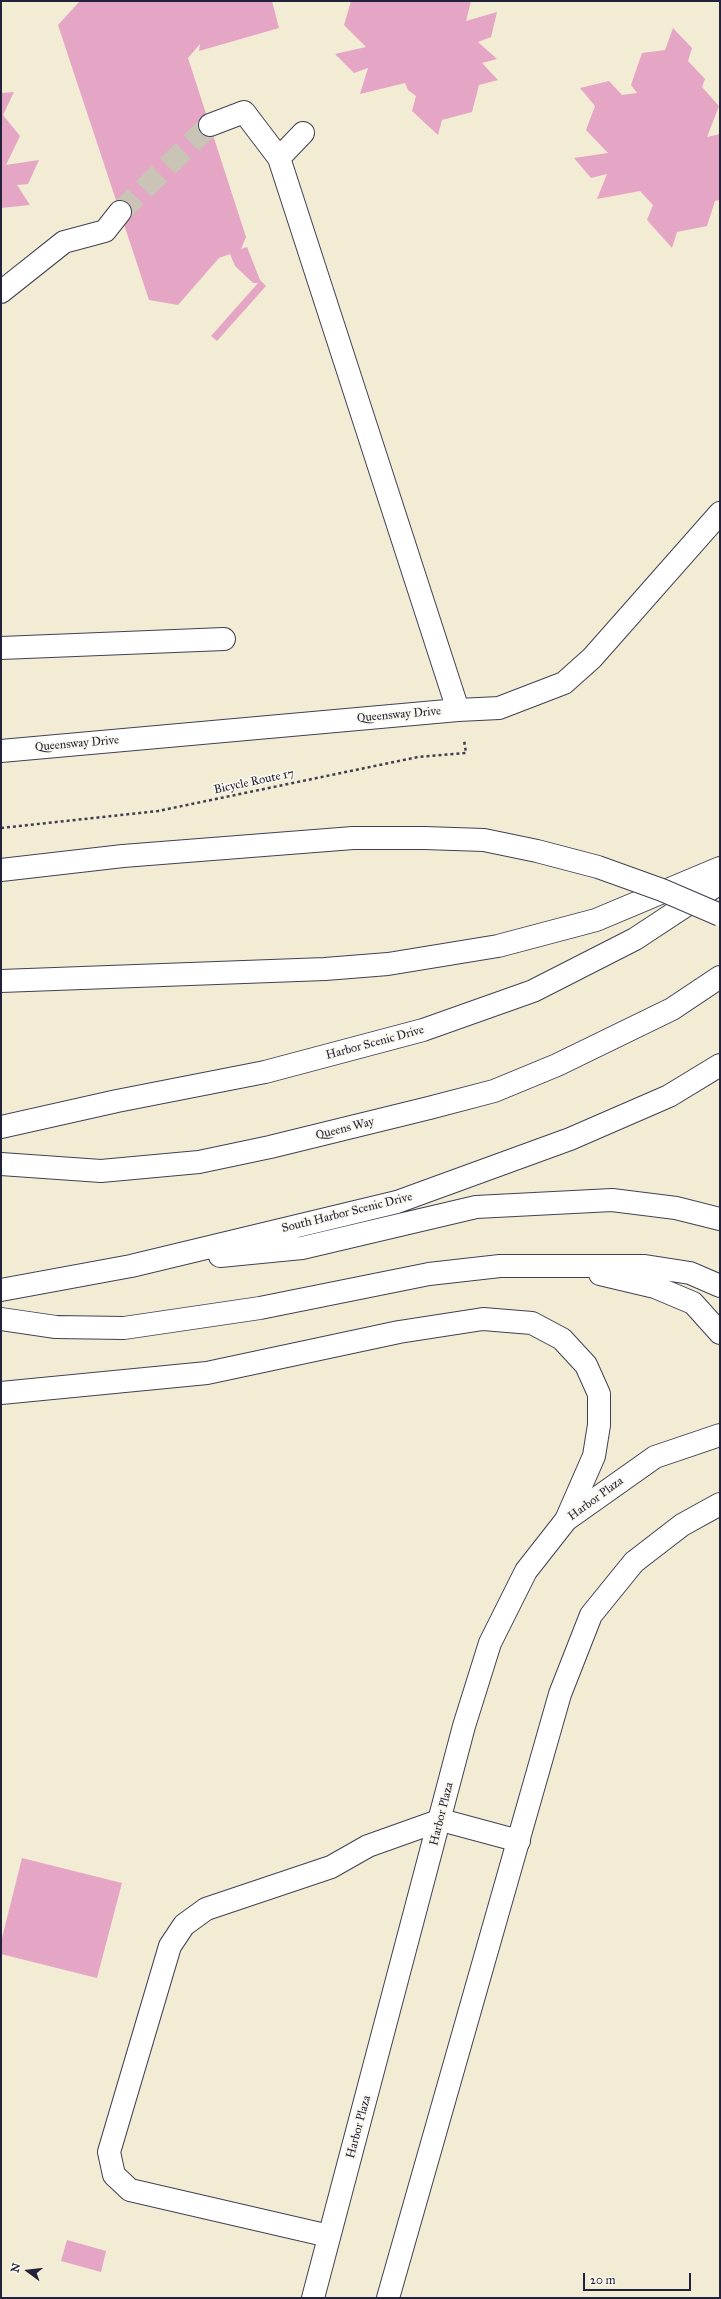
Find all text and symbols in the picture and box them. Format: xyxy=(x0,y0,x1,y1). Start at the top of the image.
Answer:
street label: Queensway Drive xyxy=(356,704,442,726)
street label: Queensway Drive xyxy=(34,733,120,755)
street label: Bicycle Route 17 xyxy=(213,766,295,798)
street label: Harbor Scenic Drive xyxy=(324,1023,426,1063)
street label: Queens Way xyxy=(314,1115,376,1143)
street label: South Harbor Scenic Drive xyxy=(280,1190,414,1236)
street label: Harbor Plaza xyxy=(566,1474,626,1524)
street label: Harbor Plaza xyxy=(427,1781,457,1847)
street label: Harbor Plaza xyxy=(344,2094,374,2160)
north arrow xyxy=(8,2251,48,2291)
text: N xyxy=(8,2262,23,2274)
scale bar xyxy=(585,2265,693,2291)
text: 20 m xyxy=(590,2273,616,2287)

